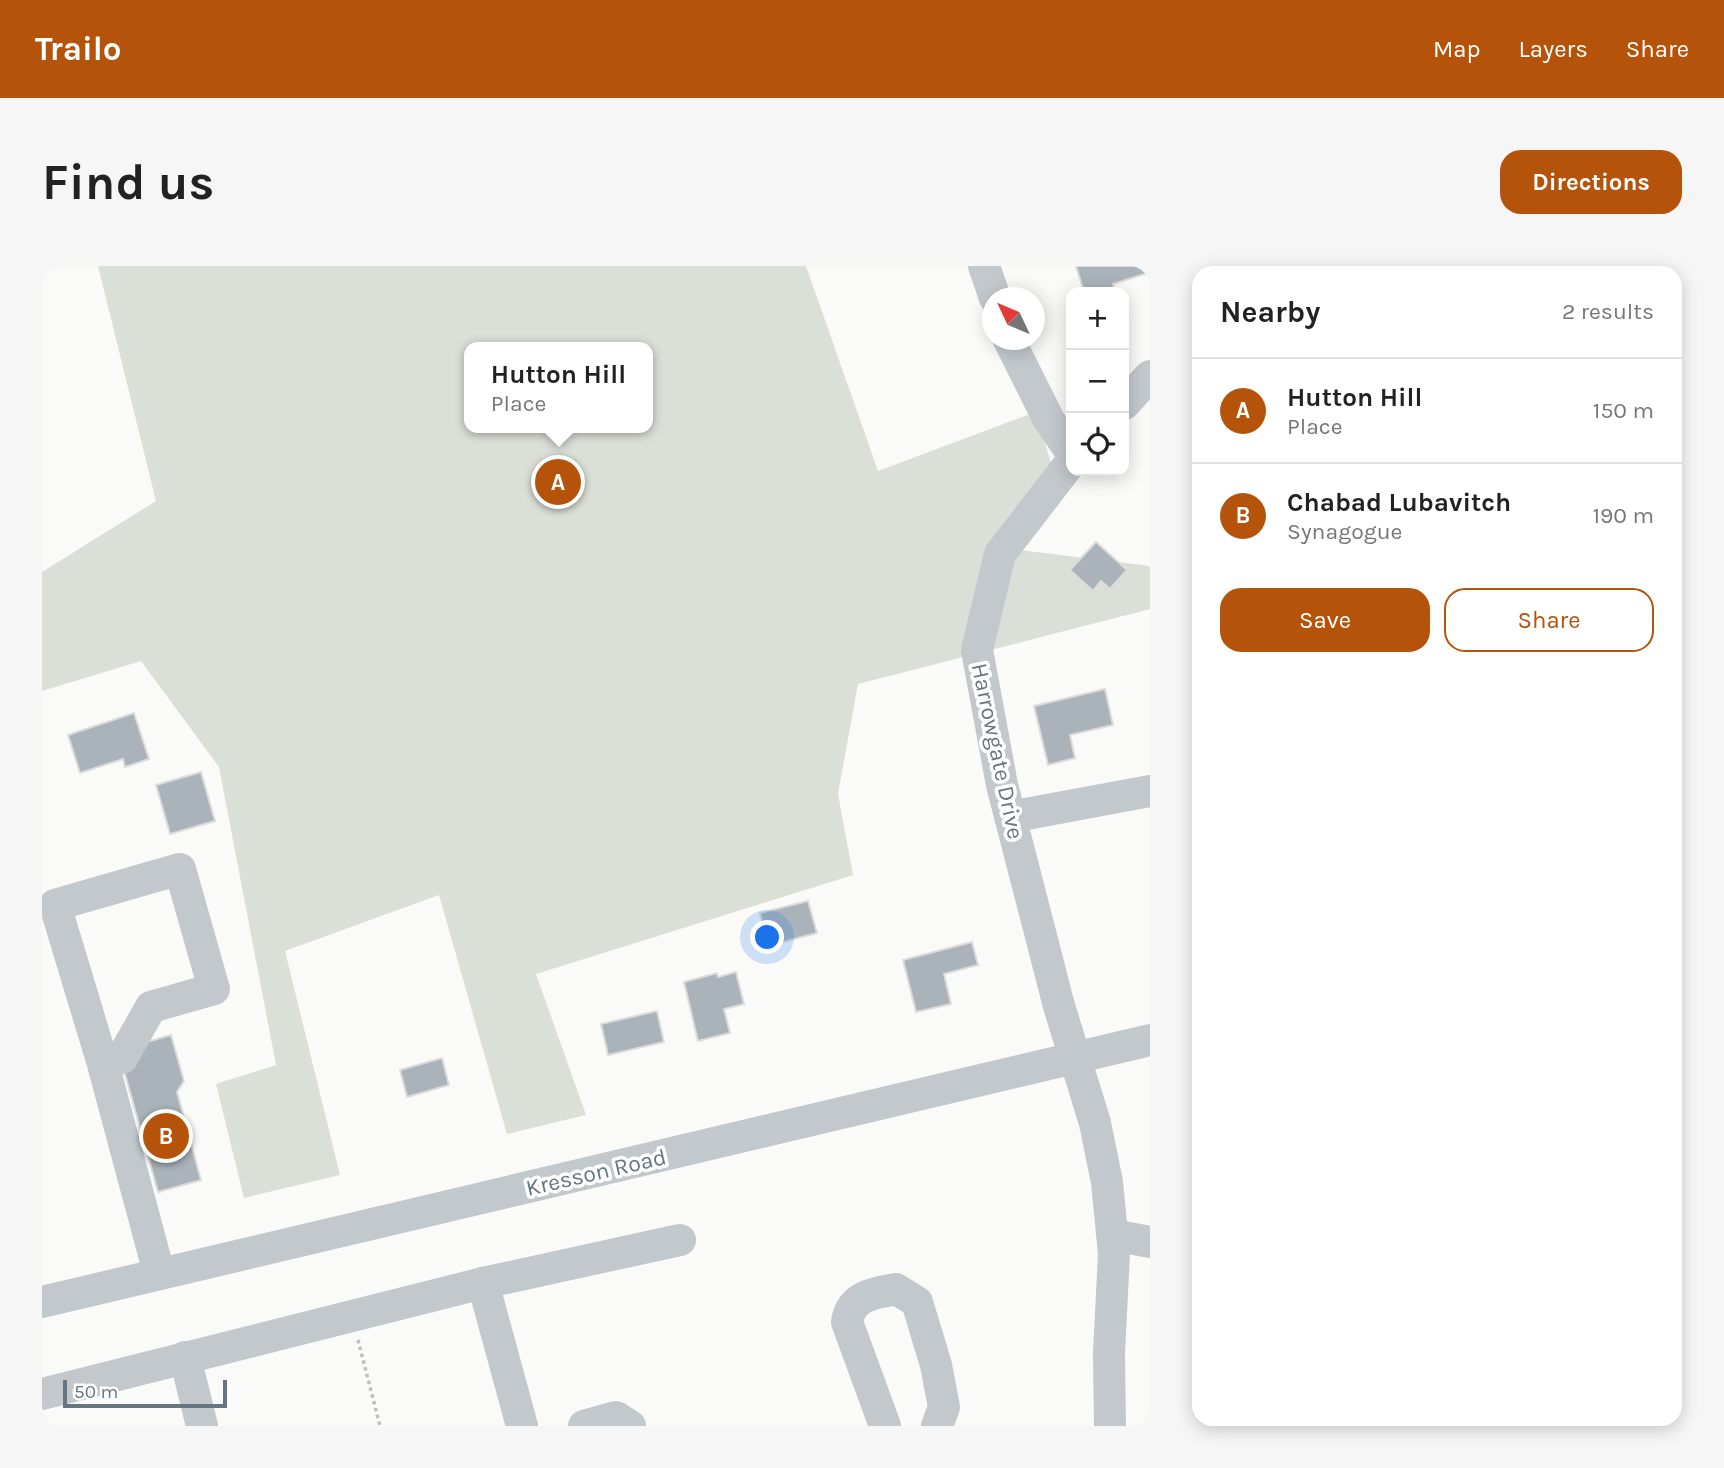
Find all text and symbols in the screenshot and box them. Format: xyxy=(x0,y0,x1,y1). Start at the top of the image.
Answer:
text: Trailo xyxy=(35,30,122,68)
text: Map xyxy=(1433,35,1481,63)
text: Layers xyxy=(1519,35,1588,63)
text: Share xyxy=(1626,35,1689,63)
button: Directions xyxy=(1500,150,1682,214)
text: Find us xyxy=(42,154,214,211)
north arrow xyxy=(982,287,1045,350)
map controls xyxy=(1066,287,1129,476)
button: + xyxy=(1066,287,1129,350)
text: Nearby xyxy=(1220,294,1320,330)
text: 2 results xyxy=(1562,298,1654,325)
popup xyxy=(464,342,653,433)
button: − xyxy=(1066,350,1129,413)
text: Hutton Hill xyxy=(491,359,626,390)
text: Hutton Hill xyxy=(1287,382,1422,413)
text: Place xyxy=(491,390,546,417)
text: A xyxy=(1236,397,1250,424)
text: 150 m xyxy=(1593,397,1654,424)
button: locate xyxy=(1066,413,1129,476)
text: Place xyxy=(1287,413,1343,440)
pin: A xyxy=(535,456,581,508)
text: Chabad Lubavitch xyxy=(1287,487,1511,518)
text: B xyxy=(1236,502,1250,529)
text: 190 m xyxy=(1592,502,1654,529)
text: Synagogue xyxy=(1287,518,1402,545)
button: Save xyxy=(1220,588,1430,652)
button: Share xyxy=(1444,588,1654,652)
street label: Harrowgate Drive xyxy=(966,661,1029,842)
your location xyxy=(750,920,784,954)
pin: B xyxy=(143,1110,189,1162)
street label: Kresson Road xyxy=(523,1143,669,1202)
scale bar xyxy=(63,1377,228,1409)
text: 50 m xyxy=(74,1381,118,1403)

